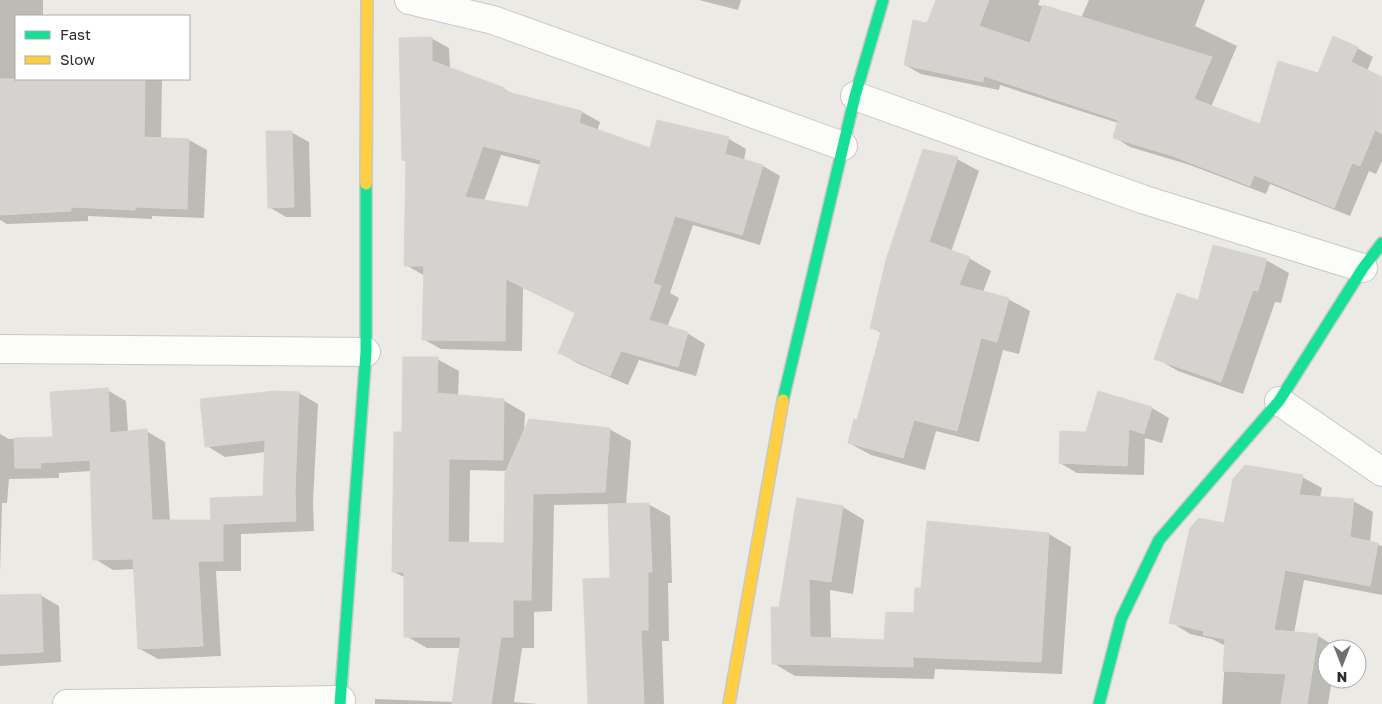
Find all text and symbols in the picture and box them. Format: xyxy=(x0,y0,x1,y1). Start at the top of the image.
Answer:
legend xyxy=(15,15,190,80)
text: Fast xyxy=(60,25,91,43)
text: Slow xyxy=(60,50,95,68)
north arrow xyxy=(1317,639,1367,689)
text: N xyxy=(1337,669,1347,686)

